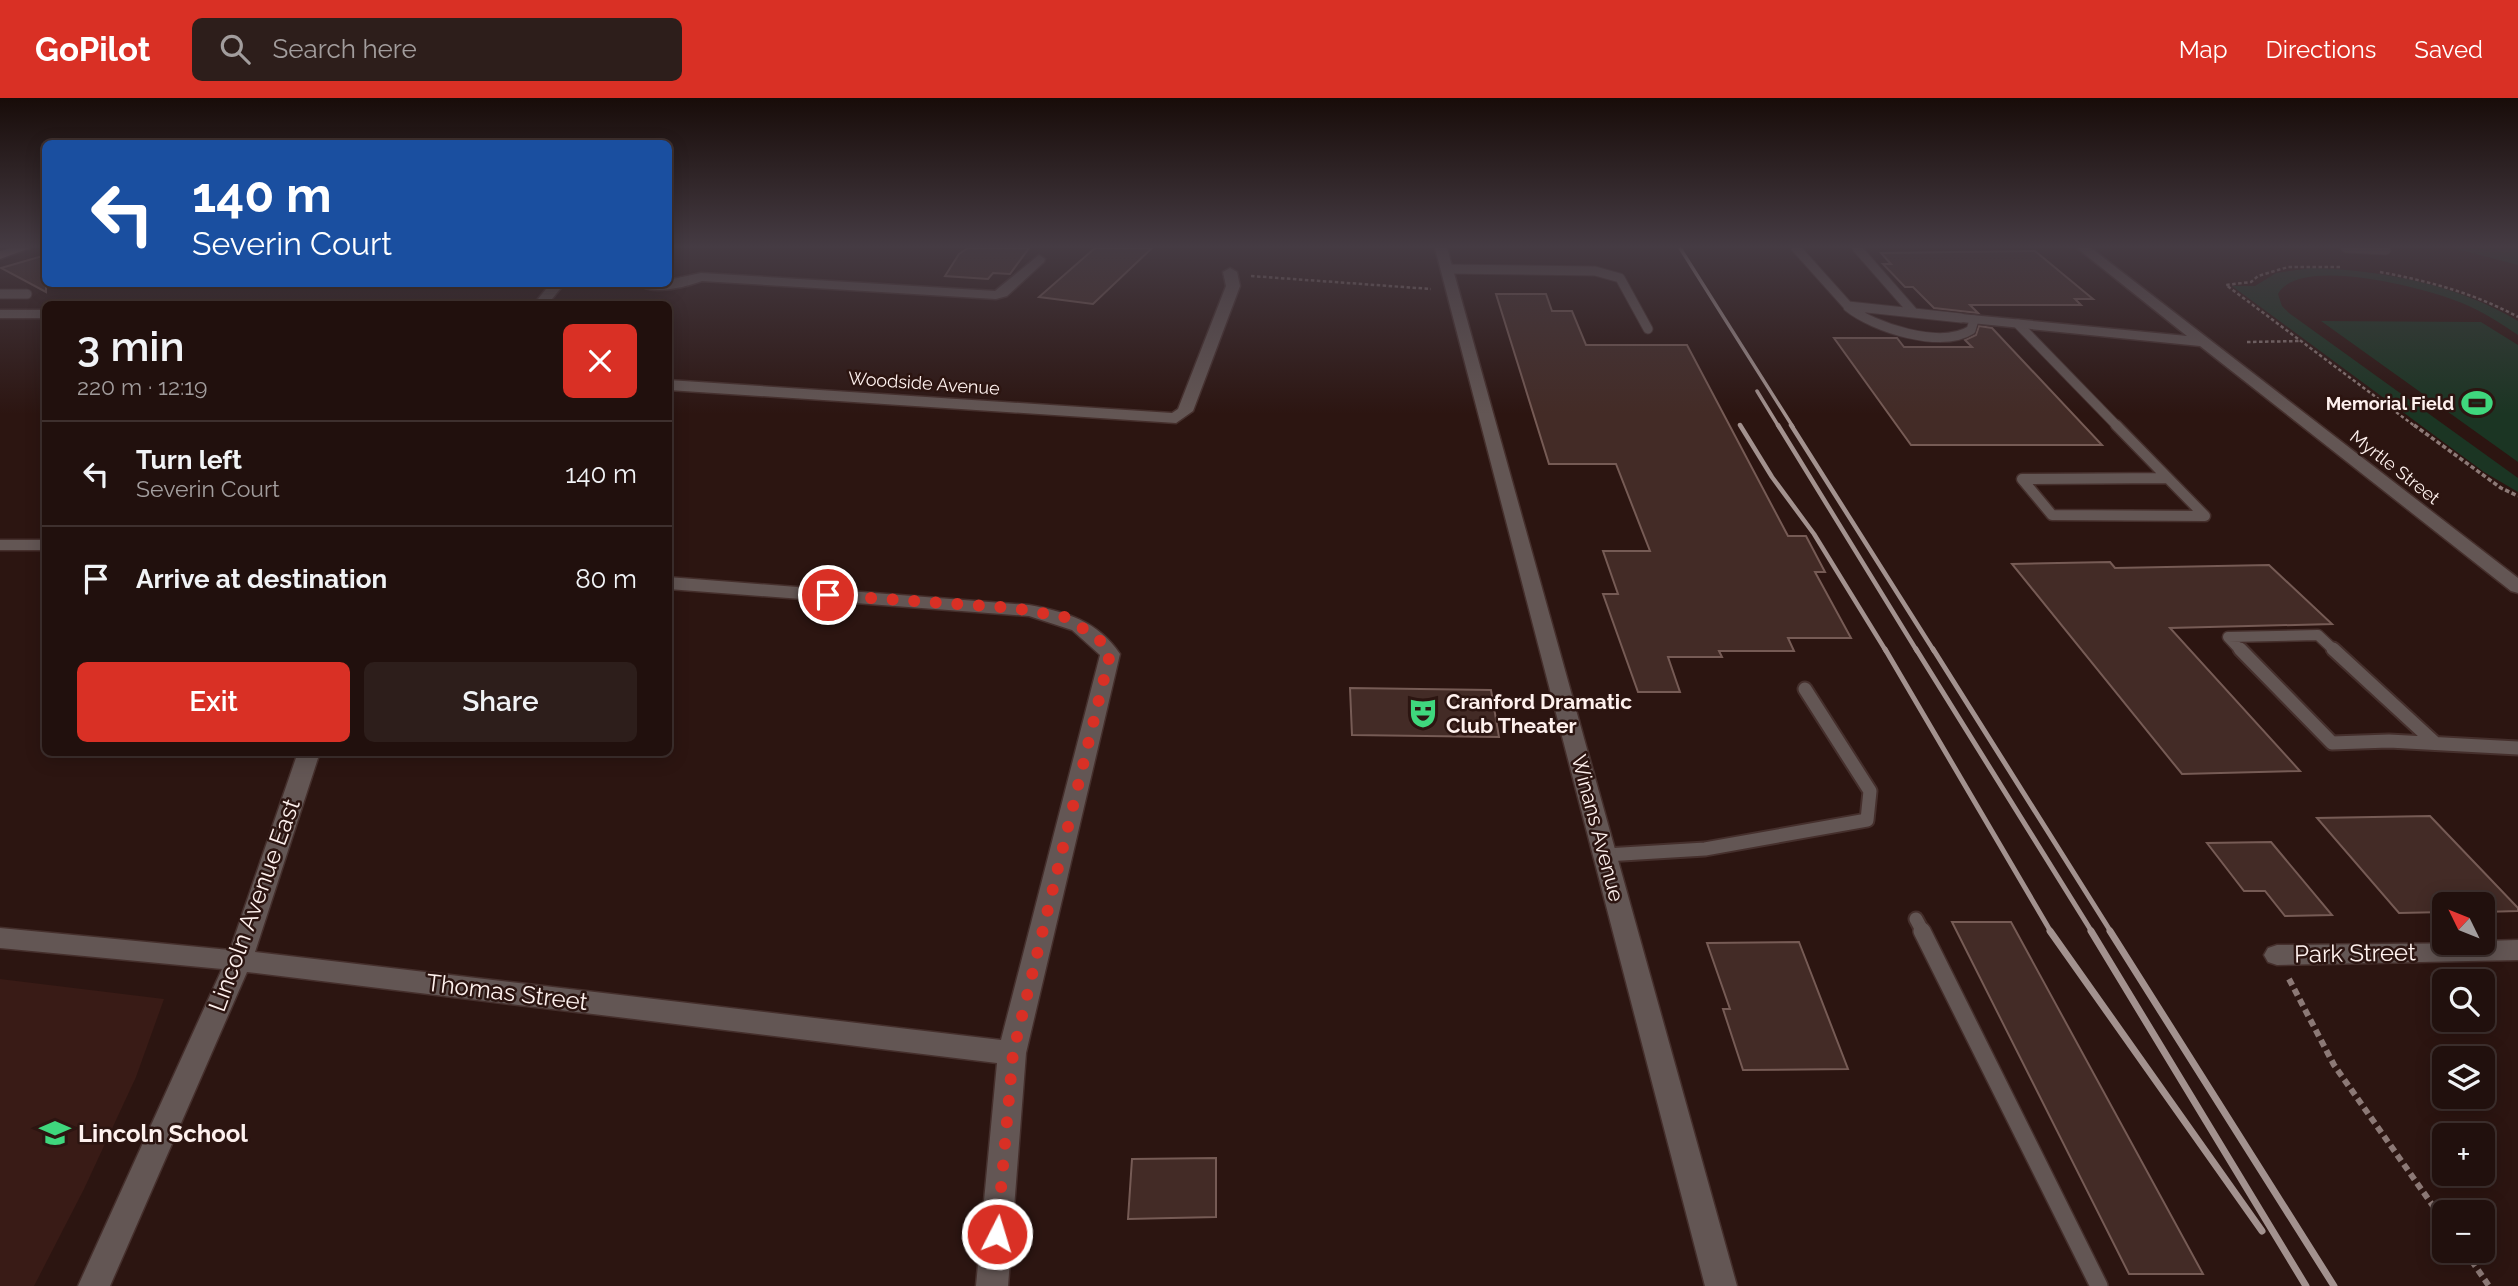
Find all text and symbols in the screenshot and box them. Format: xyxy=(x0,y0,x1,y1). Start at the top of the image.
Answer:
search box xyxy=(192,18,682,81)
text: GoPilot xyxy=(35,30,150,69)
icon: search xyxy=(216,30,254,68)
text: Search here xyxy=(272,34,417,64)
text: Map xyxy=(2179,35,2228,64)
text: Directions xyxy=(2266,35,2376,64)
text: Saved xyxy=(2414,35,2483,64)
text: 140 m xyxy=(192,166,332,223)
icon: left xyxy=(77,168,168,259)
text: Severin Court xyxy=(192,225,392,262)
text: 3 min xyxy=(77,322,185,371)
button: close xyxy=(563,324,637,398)
street label: Woodside Avenue xyxy=(848,367,1001,399)
text: 220 m · 12:19 xyxy=(77,373,208,400)
sports icon: Memorial Field xyxy=(2460,386,2494,420)
place label: Memorial Field xyxy=(2326,393,2454,414)
street label: Myrtle Street xyxy=(2346,426,2444,508)
text: Turn left xyxy=(136,445,242,475)
icon: left xyxy=(77,455,115,493)
text: 140 m xyxy=(565,459,637,489)
text: Severin Court xyxy=(136,475,280,502)
icon: arrive xyxy=(77,560,115,598)
text: Arrive at destination xyxy=(136,564,387,594)
text: 80 m xyxy=(575,564,637,594)
pin xyxy=(798,565,858,625)
icon: arrive xyxy=(809,576,847,614)
button: Exit xyxy=(77,662,350,742)
button: Share xyxy=(364,662,637,742)
place label: Cranford Dramatic Club Theater xyxy=(1446,689,1632,738)
theatre icon: Cranford Dramatic Club Theater xyxy=(1406,696,1440,730)
street label: Winans Avenue xyxy=(1566,752,1630,904)
street label: Lincoln Avenue East xyxy=(202,795,306,1015)
north arrow xyxy=(2432,892,2496,956)
map controls xyxy=(2432,892,2495,1263)
street label: Park Street xyxy=(2294,937,2416,969)
street label: Thomas Street xyxy=(425,968,589,1016)
button: search xyxy=(2432,969,2495,1032)
button: layers xyxy=(2432,1046,2495,1109)
school or university icon: Lincoln School xyxy=(38,1116,72,1150)
place label: Lincoln School xyxy=(78,1119,248,1148)
button: + xyxy=(2432,1123,2495,1186)
position arrow xyxy=(960,1197,1034,1271)
button: − xyxy=(2432,1200,2495,1263)

